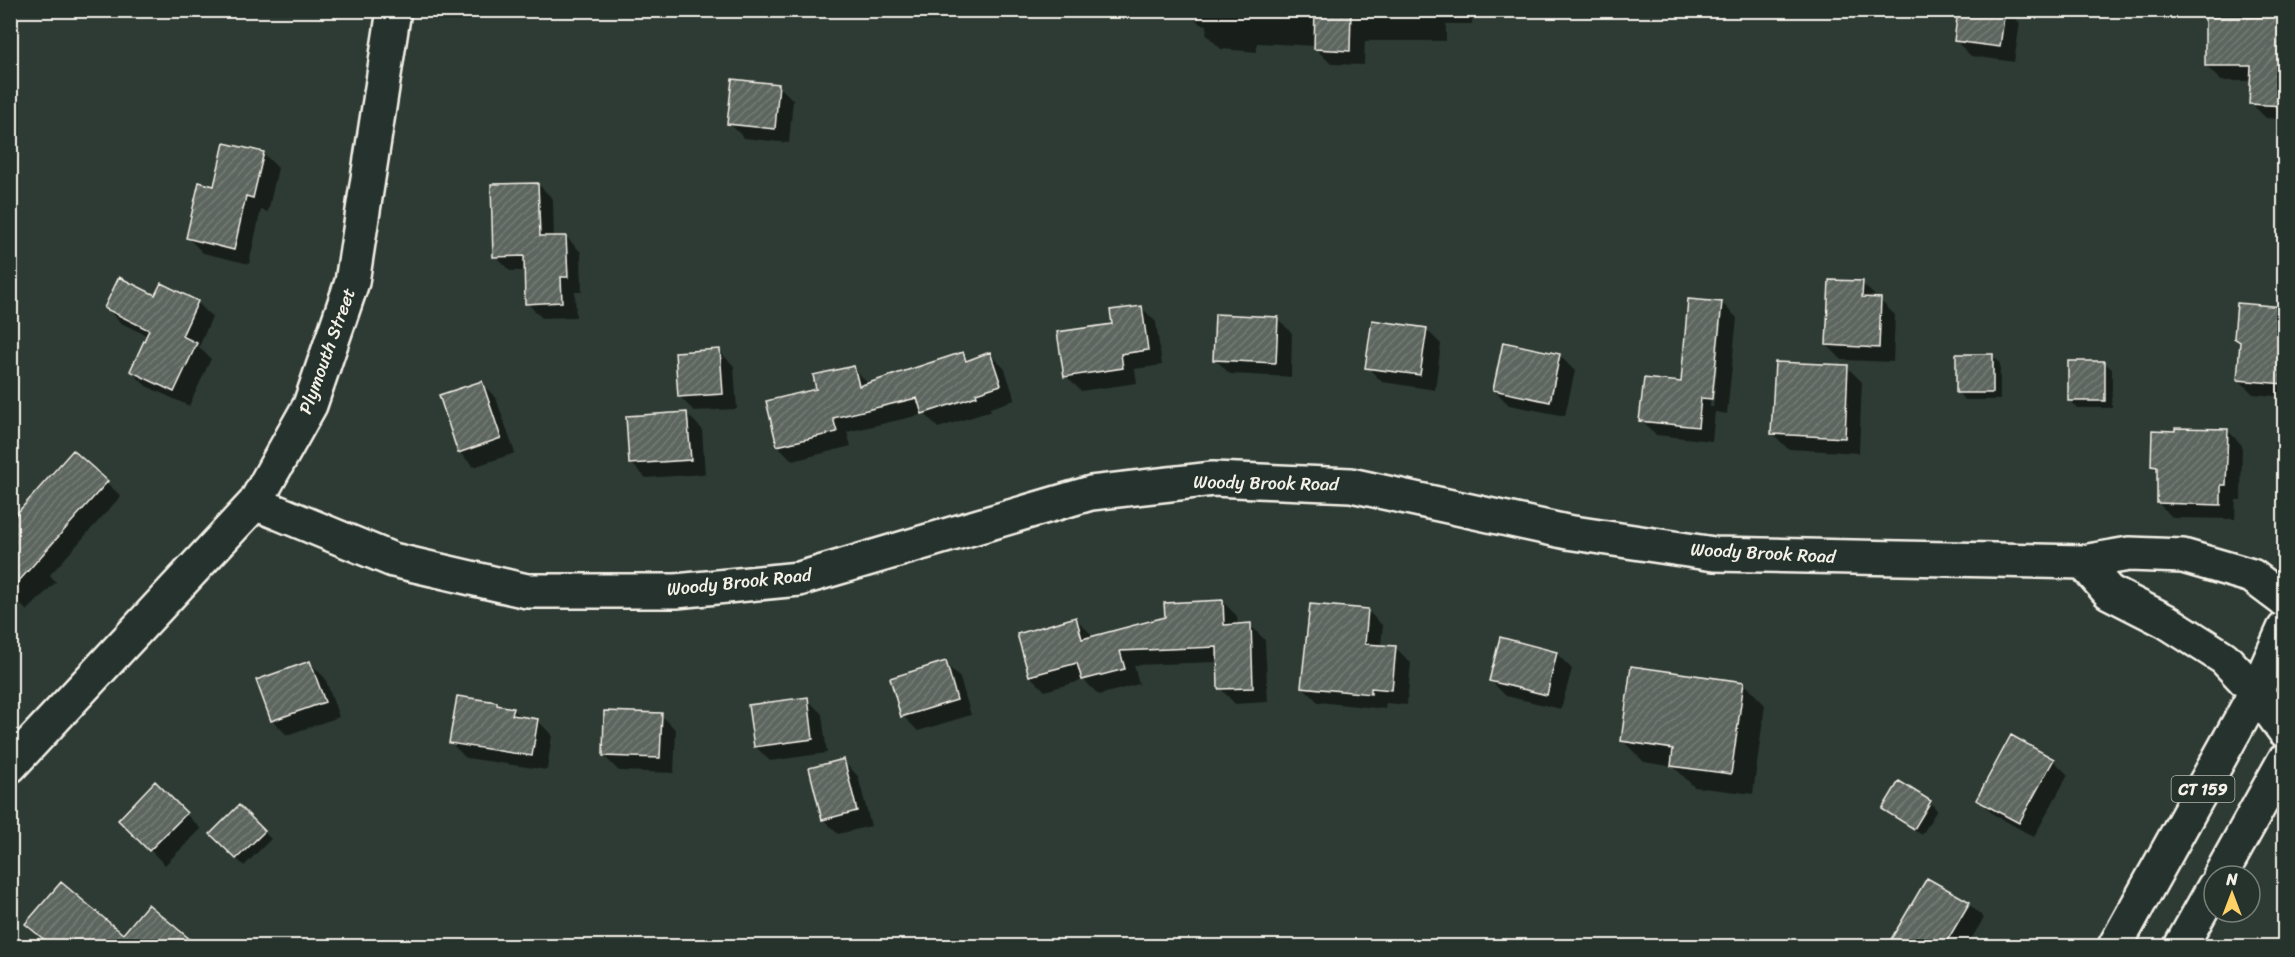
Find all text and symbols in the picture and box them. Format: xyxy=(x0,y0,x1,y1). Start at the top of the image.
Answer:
street label: Plymouth Street xyxy=(289,283,365,419)
street label: Woody Brook Road xyxy=(1193,466,1340,500)
street label: Woody Brook Road xyxy=(1690,533,1838,573)
street label: Woody Brook Road xyxy=(665,558,814,606)
road number: CT 159 xyxy=(2172,776,2234,802)
north arrow xyxy=(2202,864,2262,924)
text: N xyxy=(2225,865,2238,894)

